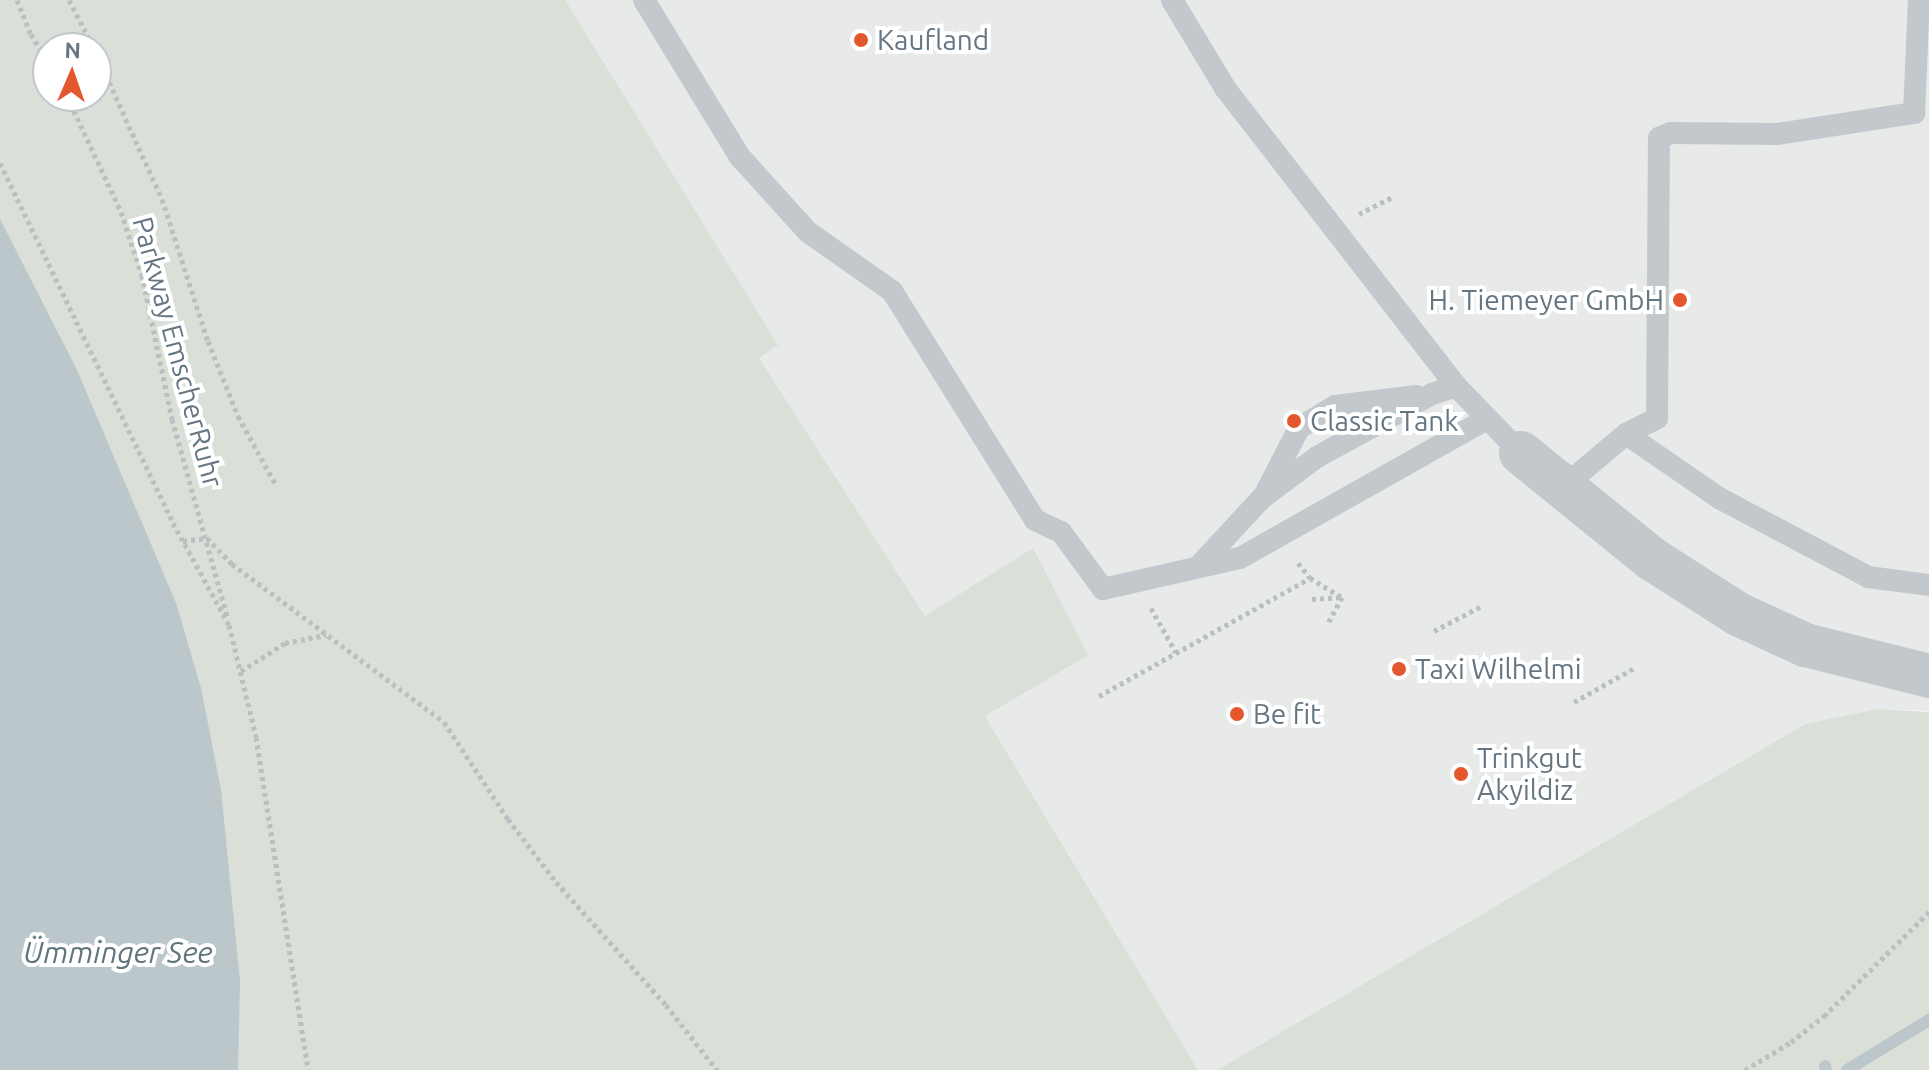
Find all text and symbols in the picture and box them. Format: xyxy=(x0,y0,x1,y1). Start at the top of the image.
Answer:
place label: Kaufland xyxy=(877,23,989,57)
marker: Kaufland xyxy=(852,31,870,49)
north arrow xyxy=(32,32,112,112)
text: N xyxy=(64,37,81,62)
street label: Parkway EmscherRuhr xyxy=(126,213,230,491)
place label: H. Tiemeyer GmbH xyxy=(1429,283,1664,317)
marker: H. Tiemeyer GmbH xyxy=(1671,291,1689,309)
place label: Classic Tank xyxy=(1310,404,1458,438)
marker: Classic Tank xyxy=(1285,412,1303,430)
place label: Taxi Wilhelmi xyxy=(1415,652,1582,686)
marker: Taxi Wilhelmi xyxy=(1390,660,1408,678)
place label: Be fit xyxy=(1253,697,1321,731)
marker: Be fit xyxy=(1228,705,1246,723)
place label: Trinkgut Akyildiz xyxy=(1477,741,1582,807)
marker: Trinkgut Akyildiz xyxy=(1452,765,1470,783)
water label: Ümminger See xyxy=(23,934,213,970)

